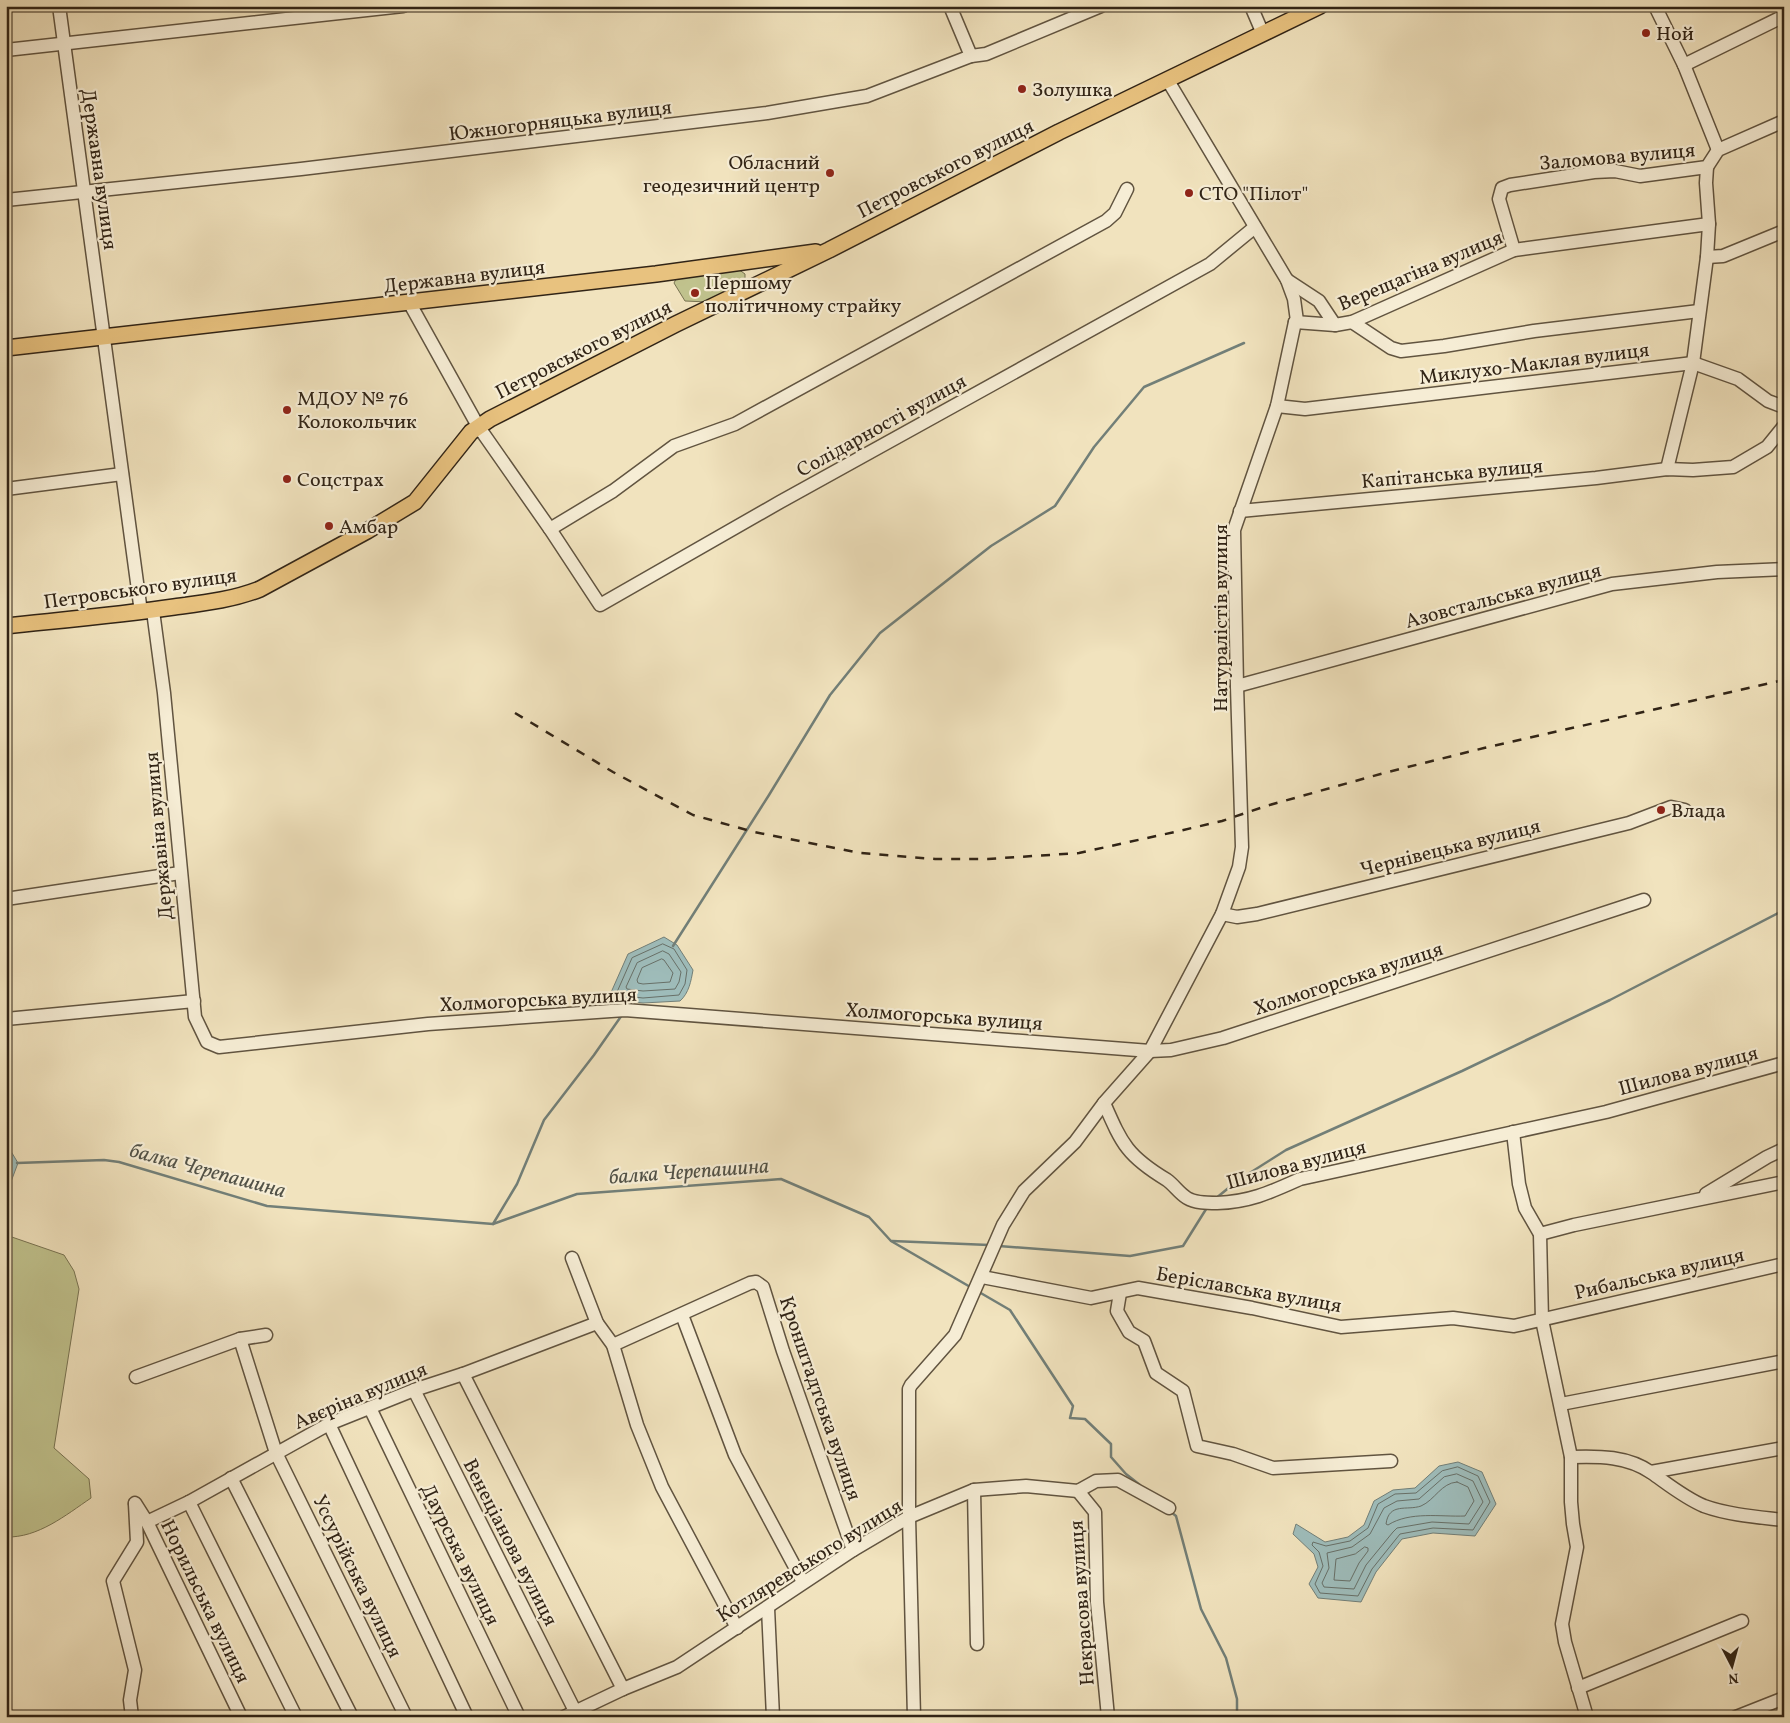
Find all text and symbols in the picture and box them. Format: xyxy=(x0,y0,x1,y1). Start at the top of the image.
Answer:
place label: Ной xyxy=(1656,21,1694,49)
marker: Ной xyxy=(1640,27,1652,39)
place label: Золушка xyxy=(1032,77,1113,105)
marker: Золушка xyxy=(1016,83,1028,95)
street label: Державна вулиця xyxy=(73,87,123,252)
street label: Южногорняцька вулиця xyxy=(447,94,673,150)
street label: Петровського вулиця xyxy=(853,113,1039,226)
street label: Заломова вулиця xyxy=(1538,137,1696,179)
place label: Обласний геодезичний центр xyxy=(643,150,820,201)
marker: Обласний геодезичний центр xyxy=(824,167,836,179)
place label: СТО "Пілот" xyxy=(1199,181,1308,209)
marker: СТО "Пілот" xyxy=(1183,187,1195,199)
street label: Верещагіна вулиця xyxy=(1334,224,1508,319)
street label: Державна вулиця xyxy=(382,254,547,302)
place label: Першому політичному страйку xyxy=(705,270,902,321)
marker: Першому політичному страйку xyxy=(689,287,701,299)
street label: Петровського вулиця xyxy=(491,294,677,407)
street label: Миклухо-Маклая вулиця xyxy=(1418,337,1651,393)
street label: Солідарності вулиця xyxy=(792,368,972,485)
place label: МДОУ № 76 Колокольчик xyxy=(297,386,417,437)
marker: МДОУ № 76 Колокольчик xyxy=(281,404,293,416)
street label: Капітанська вулиця xyxy=(1360,453,1544,497)
place label: Соцстрах xyxy=(297,467,384,495)
marker: Соцстрах xyxy=(281,473,293,485)
place label: Амбар xyxy=(339,514,398,542)
marker: Амбар xyxy=(323,520,335,532)
street label: Натуралістів вулиця xyxy=(1208,524,1236,712)
street label: Азовстальська вулиця xyxy=(1402,557,1605,637)
street label: Петровського вулиця xyxy=(42,563,239,617)
street label: Державіна вулиця xyxy=(139,751,181,921)
place label: Влада xyxy=(1671,798,1726,826)
marker: Влада xyxy=(1655,804,1667,816)
street label: Чернівецька вулиця xyxy=(1357,813,1544,885)
street label: Холмогорська вулиця xyxy=(1250,936,1447,1024)
street label: Холмогорська вулиця xyxy=(439,982,638,1020)
street label: Холмогорська вулиця xyxy=(844,997,1043,1039)
street label: Шилова вулиця xyxy=(1616,1040,1761,1104)
street label: Шилова вулиця xyxy=(1224,1134,1369,1198)
water label: балка Черепашина xyxy=(127,1137,289,1206)
water label: балка Черепашина xyxy=(608,1152,770,1193)
street label: Рибальська вулиця xyxy=(1572,1242,1747,1308)
street label: Беріславська вулиця xyxy=(1154,1261,1344,1321)
street label: Кронштадтська вулиця xyxy=(771,1293,867,1505)
street label: Авєріна вулиця xyxy=(290,1356,432,1438)
street label: Венеціанова вулиця xyxy=(455,1454,564,1631)
street label: Даурська вулиця xyxy=(413,1479,506,1630)
street label: Уссурійська вулиця xyxy=(305,1491,408,1663)
street label: Котляревського вулиця xyxy=(712,1493,908,1630)
street label: Норильська вулиця xyxy=(152,1515,256,1688)
street label: Некрасова вулиця xyxy=(1063,1519,1103,1687)
north arrow xyxy=(1708,1640,1758,1690)
text: N xyxy=(1727,1667,1739,1687)

